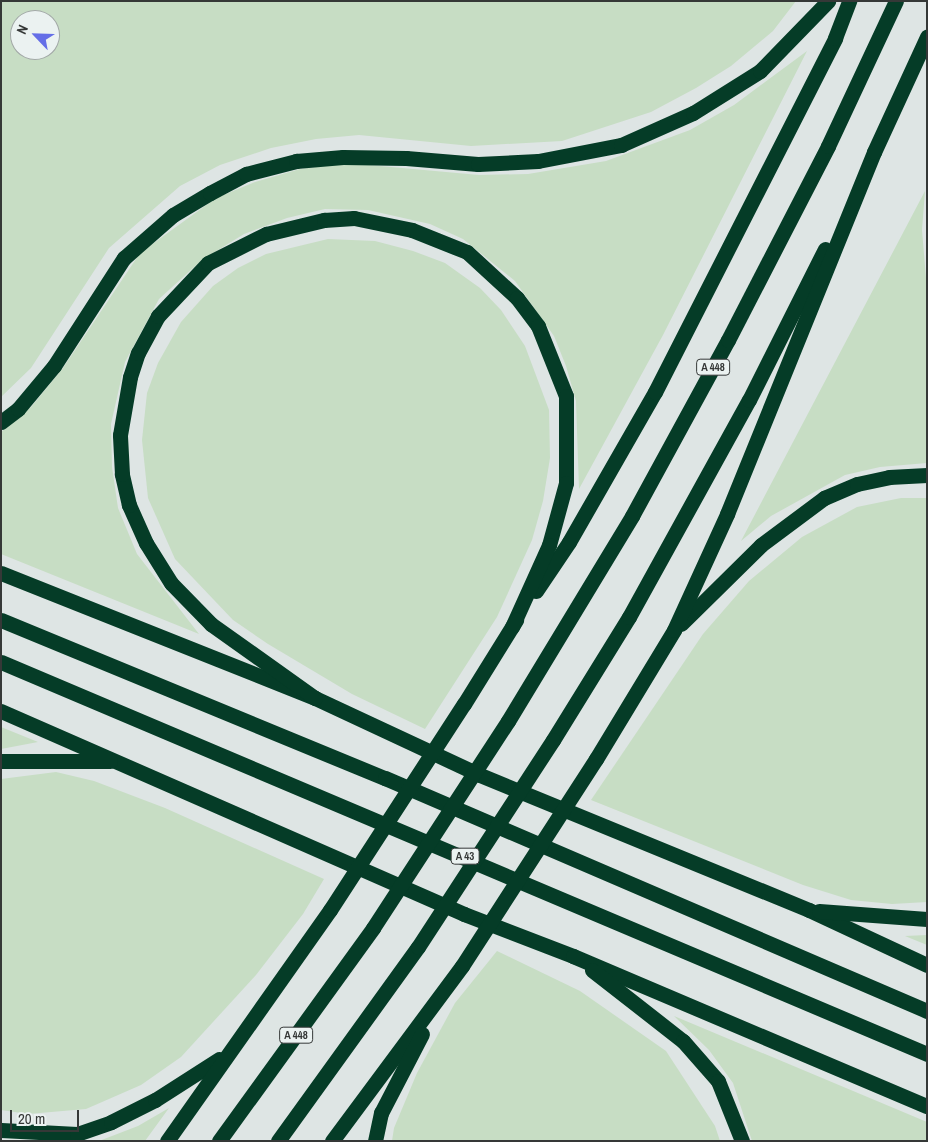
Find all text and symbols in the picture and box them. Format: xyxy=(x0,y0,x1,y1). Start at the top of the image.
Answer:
north arrow xyxy=(10,10,60,60)
text: N xyxy=(12,22,32,37)
road number: A 448 xyxy=(696,358,730,376)
road number: A 43 xyxy=(450,848,480,864)
road number: A 448 xyxy=(278,1026,314,1044)
scale bar xyxy=(12,1100,81,1132)
text: 20 m xyxy=(18,1108,45,1129)

